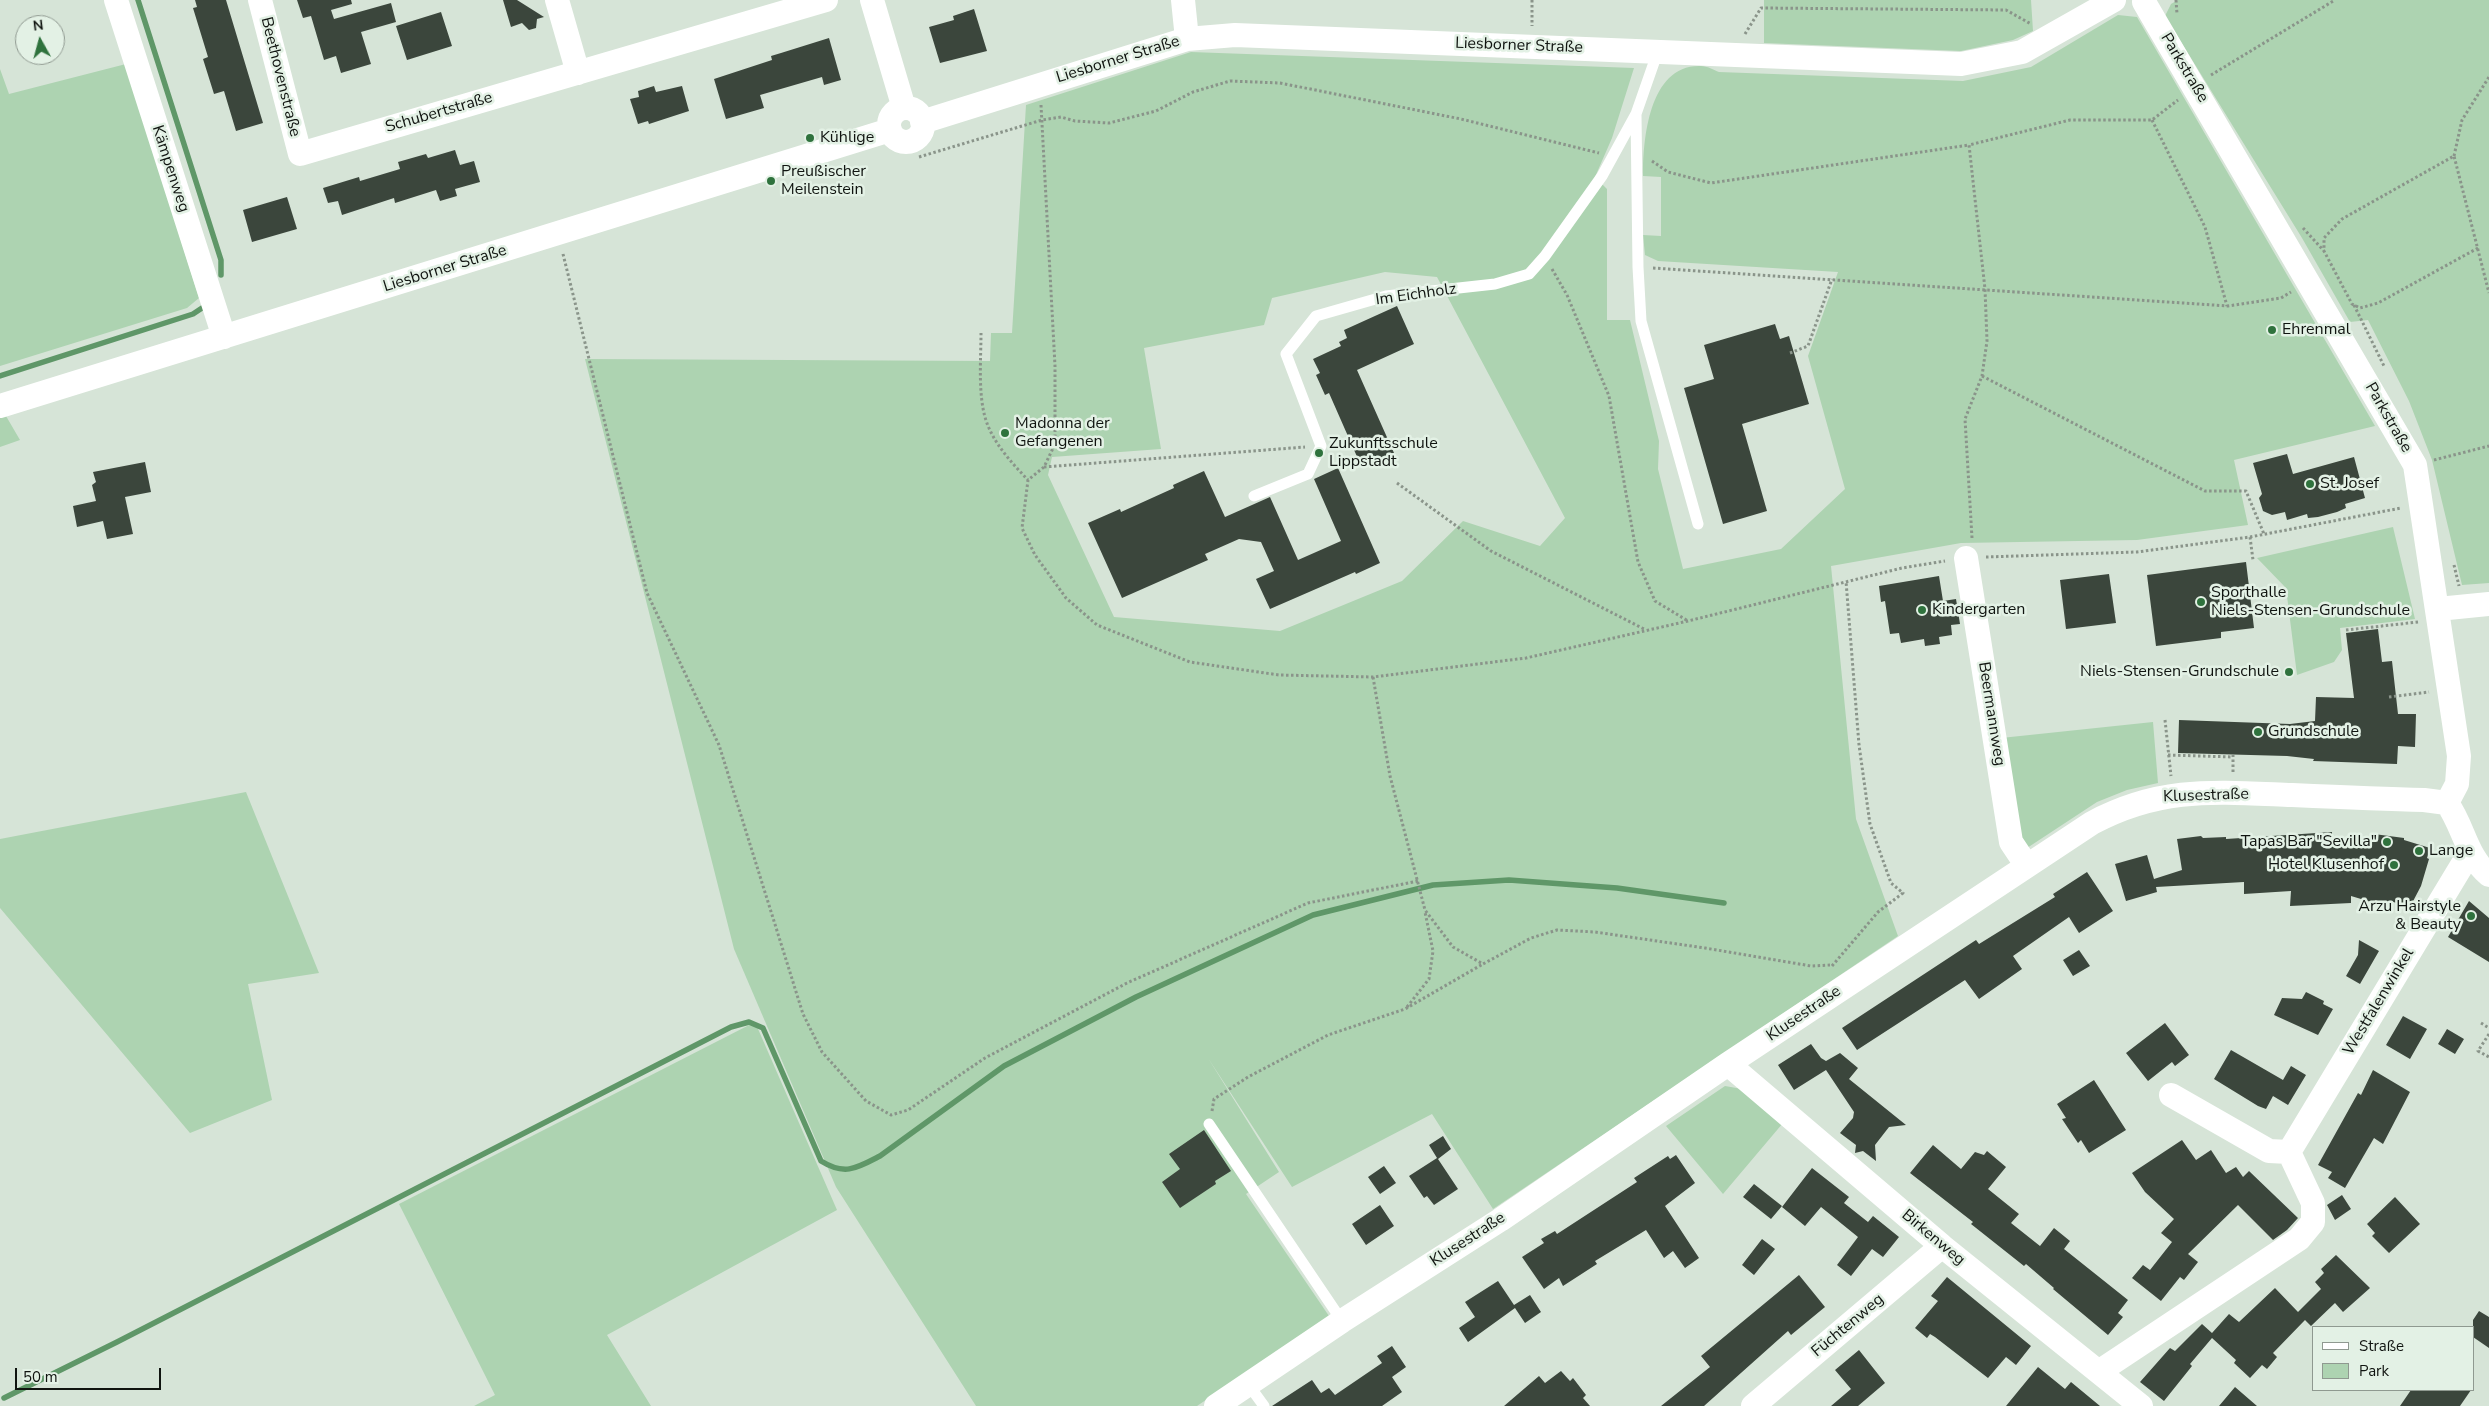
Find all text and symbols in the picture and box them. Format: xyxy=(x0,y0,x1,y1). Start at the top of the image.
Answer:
north arrow xyxy=(15,15,65,65)
street label: Beethovenstraße xyxy=(256,15,304,139)
text: N xyxy=(32,16,45,36)
street label: Parkstraße xyxy=(2156,30,2212,106)
street label: Liesborner Straße xyxy=(1054,32,1182,88)
street label: Liesborner Straße xyxy=(1455,34,1583,58)
street label: Schubertstraße xyxy=(383,89,495,137)
street label: Kämpenweg xyxy=(147,123,193,215)
place label: Kühlige xyxy=(820,128,874,148)
marker: Kühlige xyxy=(804,132,816,144)
place label: Preußischer Meilenstein xyxy=(781,162,866,200)
marker: Preußischer Meilenstein xyxy=(765,175,777,187)
street label: Liesborner Straße xyxy=(381,241,509,297)
street label: Im Eichholz xyxy=(1374,280,1458,310)
place label: Ehrenmal xyxy=(2282,320,2351,340)
marker: Ehrenmal xyxy=(2266,324,2278,336)
street label: Parkstraße xyxy=(2360,380,2416,456)
place label: Madonna der Gefangenen xyxy=(1015,414,1110,452)
marker: Madonna der Gefangenen xyxy=(999,427,1011,439)
place label: Zukunftsschule Lippstadt xyxy=(1329,434,1438,472)
marker: Zukunftsschule Lippstadt xyxy=(1313,447,1325,459)
place label: St. Josef xyxy=(2320,474,2379,494)
marker: St. Josef xyxy=(2304,478,2316,490)
place label: Sporthalle Niels-Stensen-Grundschule xyxy=(2211,583,2410,621)
marker: Sporthalle Niels-Stensen-Grundschule xyxy=(2195,596,2207,608)
place label: Kindergarten xyxy=(1932,600,2025,620)
marker: Kindergarten xyxy=(1916,604,1928,616)
street label: Beermannweg xyxy=(1973,661,2009,767)
place label: Niels-Stensen-Grundschule xyxy=(2080,662,2279,682)
marker: Niels-Stensen-Grundschule xyxy=(2283,666,2295,678)
place label: Grundschule xyxy=(2268,722,2359,742)
marker: Grundschule xyxy=(2252,726,2264,738)
street label: Klusestraße xyxy=(2163,785,2249,807)
place label: Tapas Bar "Sevilla" xyxy=(2241,832,2377,852)
marker: Tapas Bar "Sevilla" xyxy=(2381,836,2393,848)
place label: Lange xyxy=(2429,841,2473,861)
marker: Lange xyxy=(2413,845,2425,857)
place label: Hotel Klusenhof xyxy=(2268,855,2384,875)
marker: Hotel Klusenhof xyxy=(2388,859,2400,871)
place label: Arzu Hairstyle & Beauty xyxy=(2358,897,2461,935)
marker: Arzu Hairstyle & Beauty xyxy=(2465,910,2477,922)
street label: Westfalenwinkel xyxy=(2339,945,2419,1059)
street label: Klusestraße xyxy=(1763,982,1845,1046)
street label: Birkenweg xyxy=(1897,1206,1969,1270)
street label: Klusestraße xyxy=(1427,1209,1509,1271)
street label: Füchtenweg xyxy=(1808,1290,1888,1362)
legend xyxy=(2312,1326,2474,1391)
text: Straße xyxy=(2359,1336,2404,1356)
scale bar xyxy=(18,1358,164,1390)
text: Park xyxy=(2359,1361,2389,1381)
text: 50 m xyxy=(23,1367,58,1387)

